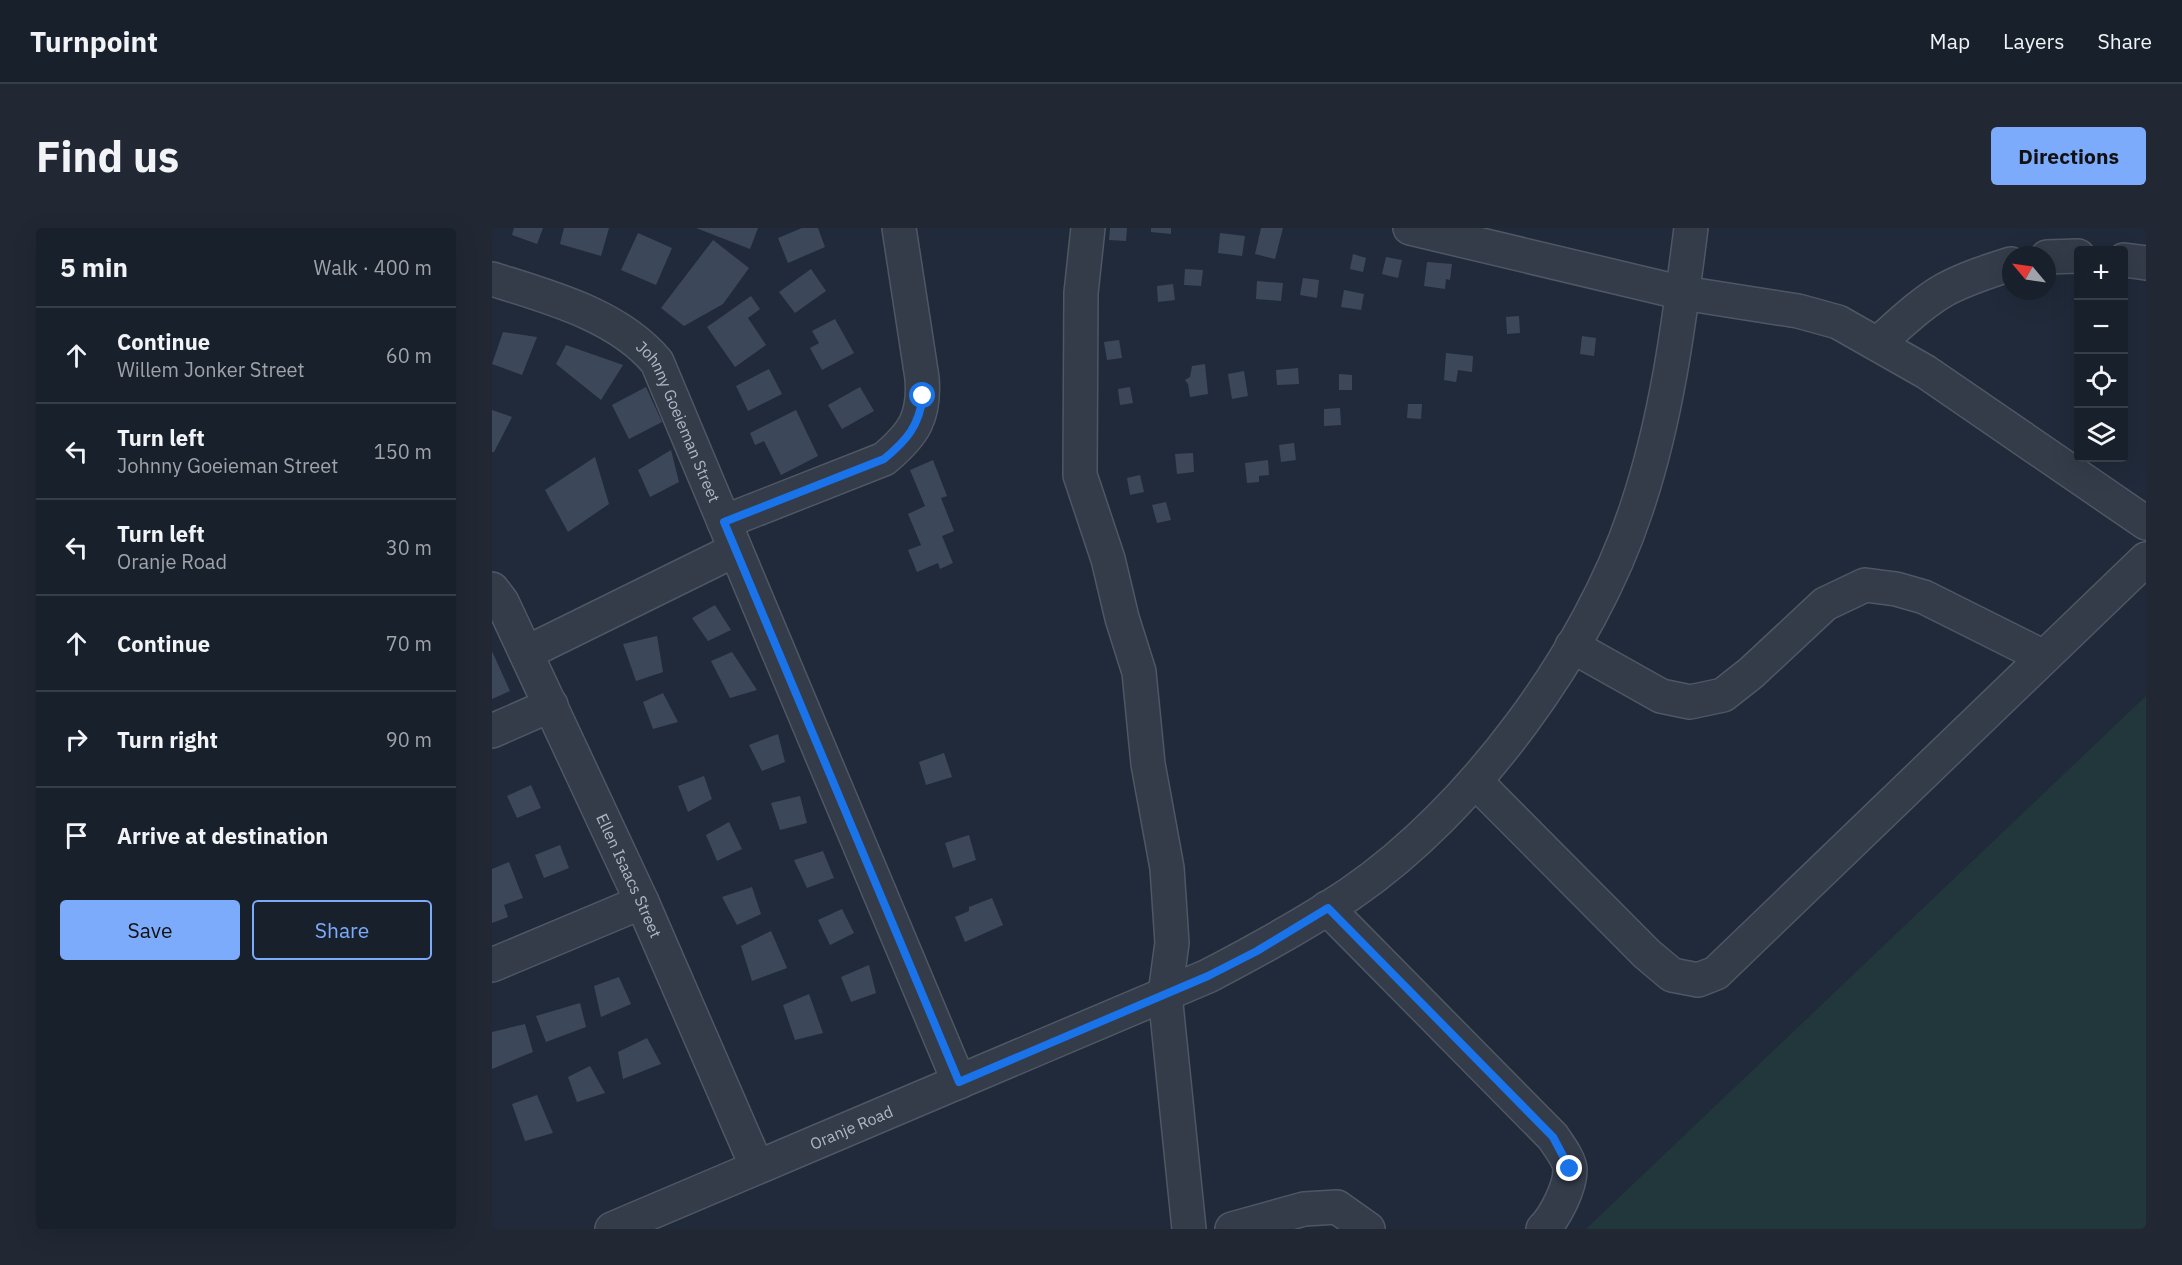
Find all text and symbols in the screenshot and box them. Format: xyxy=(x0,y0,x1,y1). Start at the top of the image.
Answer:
text: Turnpoint xyxy=(30,23,158,60)
text: Map xyxy=(1930,27,1970,55)
text: Layers xyxy=(2003,27,2065,55)
text: Share xyxy=(2098,27,2152,55)
button: Directions xyxy=(1991,127,2146,185)
text: Find us xyxy=(36,129,179,184)
north arrow xyxy=(2002,246,2056,300)
map controls xyxy=(2074,246,2128,462)
button: + xyxy=(2074,246,2128,300)
text: 5 min xyxy=(60,250,128,284)
text: Walk · 400 m xyxy=(314,254,432,281)
button: − xyxy=(2074,300,2128,354)
text: Continue xyxy=(117,327,210,356)
street label: Johnny Goeieman Street xyxy=(632,336,725,505)
icon: ahead xyxy=(60,339,93,372)
text: 60 m xyxy=(386,342,432,369)
button: locate xyxy=(2074,354,2128,408)
text: Willem Jonker Street xyxy=(117,356,305,383)
route start xyxy=(909,382,935,408)
button: layers xyxy=(2074,408,2128,462)
text: Turn left xyxy=(117,423,205,452)
icon: left xyxy=(60,435,93,468)
text: 150 m xyxy=(374,438,432,465)
text: Johnny Goeieman Street xyxy=(117,452,338,479)
text: Turn left xyxy=(117,519,205,548)
icon: left xyxy=(60,531,93,564)
text: 30 m xyxy=(386,534,432,561)
text: Oranje Road xyxy=(117,548,227,575)
icon: ahead xyxy=(60,627,93,660)
text: Continue xyxy=(117,629,210,658)
text: 70 m xyxy=(386,630,432,657)
icon: right xyxy=(60,723,93,756)
text: Turn right xyxy=(117,725,218,754)
text: 90 m xyxy=(386,726,432,753)
street label: Ellen Isaacs Street xyxy=(592,810,666,941)
icon: arrive xyxy=(60,819,93,852)
text: Arrive at destination xyxy=(117,821,328,850)
button: Save xyxy=(60,900,240,960)
button: Share xyxy=(252,900,432,960)
street label: Oranje Road xyxy=(807,1101,896,1154)
route end xyxy=(1556,1155,1582,1181)

